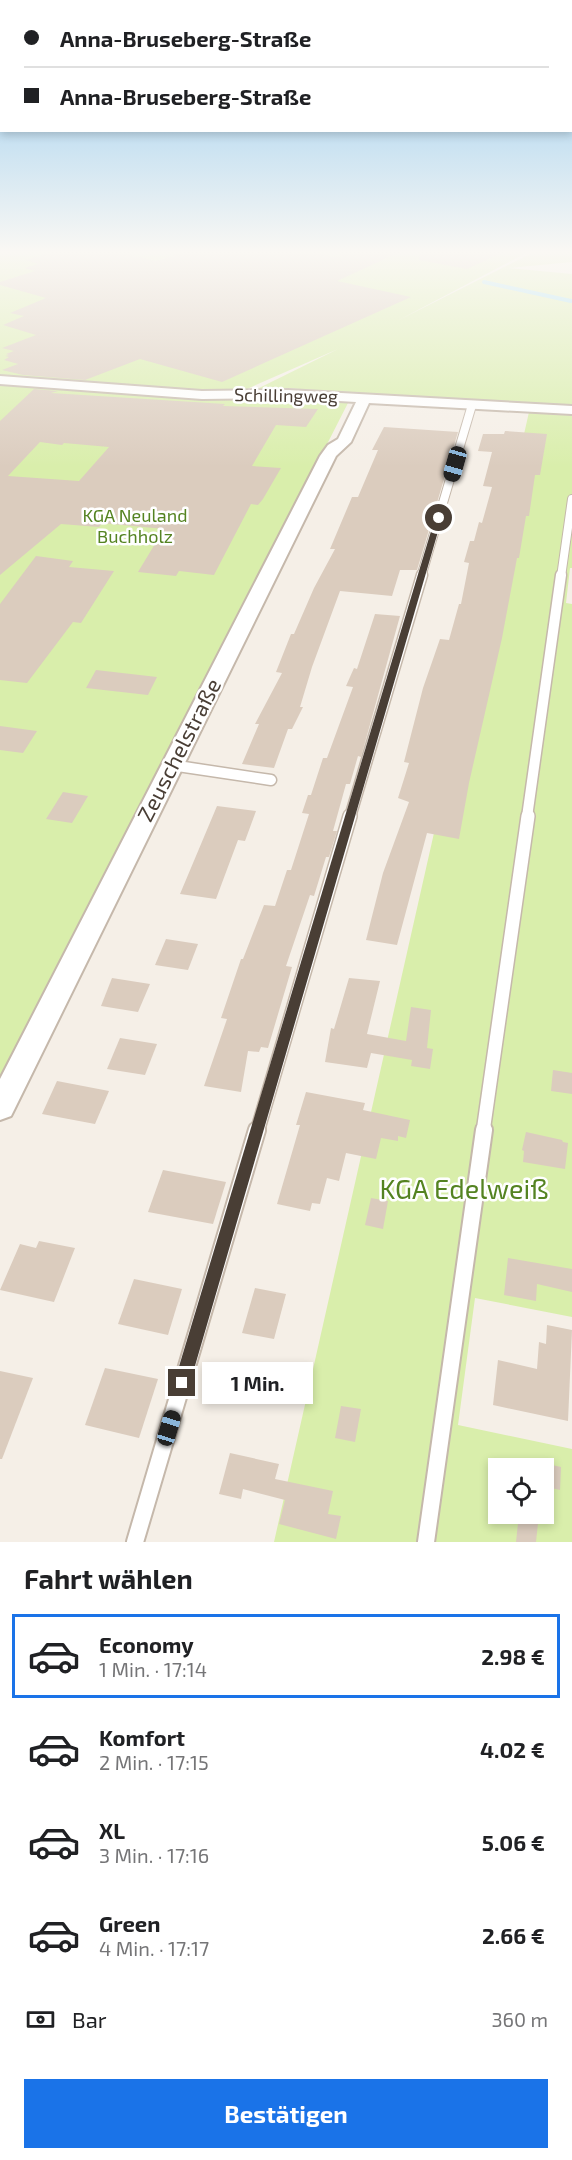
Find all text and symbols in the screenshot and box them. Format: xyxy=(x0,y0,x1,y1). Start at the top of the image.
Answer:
text: Anna-Bruseberg-Straße xyxy=(60,25,311,51)
text: Anna-Bruseberg-Straße xyxy=(60,83,311,109)
street label: Schillingweg xyxy=(234,383,338,407)
car xyxy=(441,444,469,484)
park label: KGA Neuland Buchholz xyxy=(83,504,187,547)
route start xyxy=(425,504,452,531)
street label: Zeuschelstraße xyxy=(131,674,225,825)
park label: KGA Edelweiß xyxy=(380,1172,548,1204)
callout: 1 Min. xyxy=(203,1362,314,1404)
route end xyxy=(168,1369,195,1396)
text: 1 Min. xyxy=(231,1371,284,1395)
car xyxy=(155,1408,183,1448)
map controls xyxy=(488,1458,554,1524)
button: locate xyxy=(488,1458,554,1524)
text: Fahrt wählen xyxy=(24,1562,193,1594)
icon: car xyxy=(27,1629,81,1683)
text: Economy xyxy=(99,1631,194,1657)
text: 2.98 € xyxy=(481,1643,545,1669)
text: 1 Min. · 17:14 xyxy=(99,1657,207,1681)
icon: car xyxy=(27,1722,81,1776)
text: Komfort xyxy=(99,1724,185,1750)
text: 4.02 € xyxy=(480,1736,545,1762)
text: 2 Min. · 17:15 xyxy=(99,1750,209,1774)
icon: car xyxy=(27,1815,81,1869)
text: XL xyxy=(99,1817,125,1843)
text: 5.06 € xyxy=(482,1829,545,1855)
text: 3 Min. · 17:16 xyxy=(99,1843,209,1867)
icon: car xyxy=(27,1908,81,1962)
text: Green xyxy=(99,1910,161,1936)
text: 2.66 € xyxy=(482,1922,545,1948)
text: 4 Min. · 17:17 xyxy=(99,1936,209,1960)
icon: cash xyxy=(24,2003,57,2036)
text: Bar xyxy=(72,2006,107,2032)
text: 360 m xyxy=(491,2007,548,2031)
button: Bestätigen xyxy=(24,2079,548,2148)

